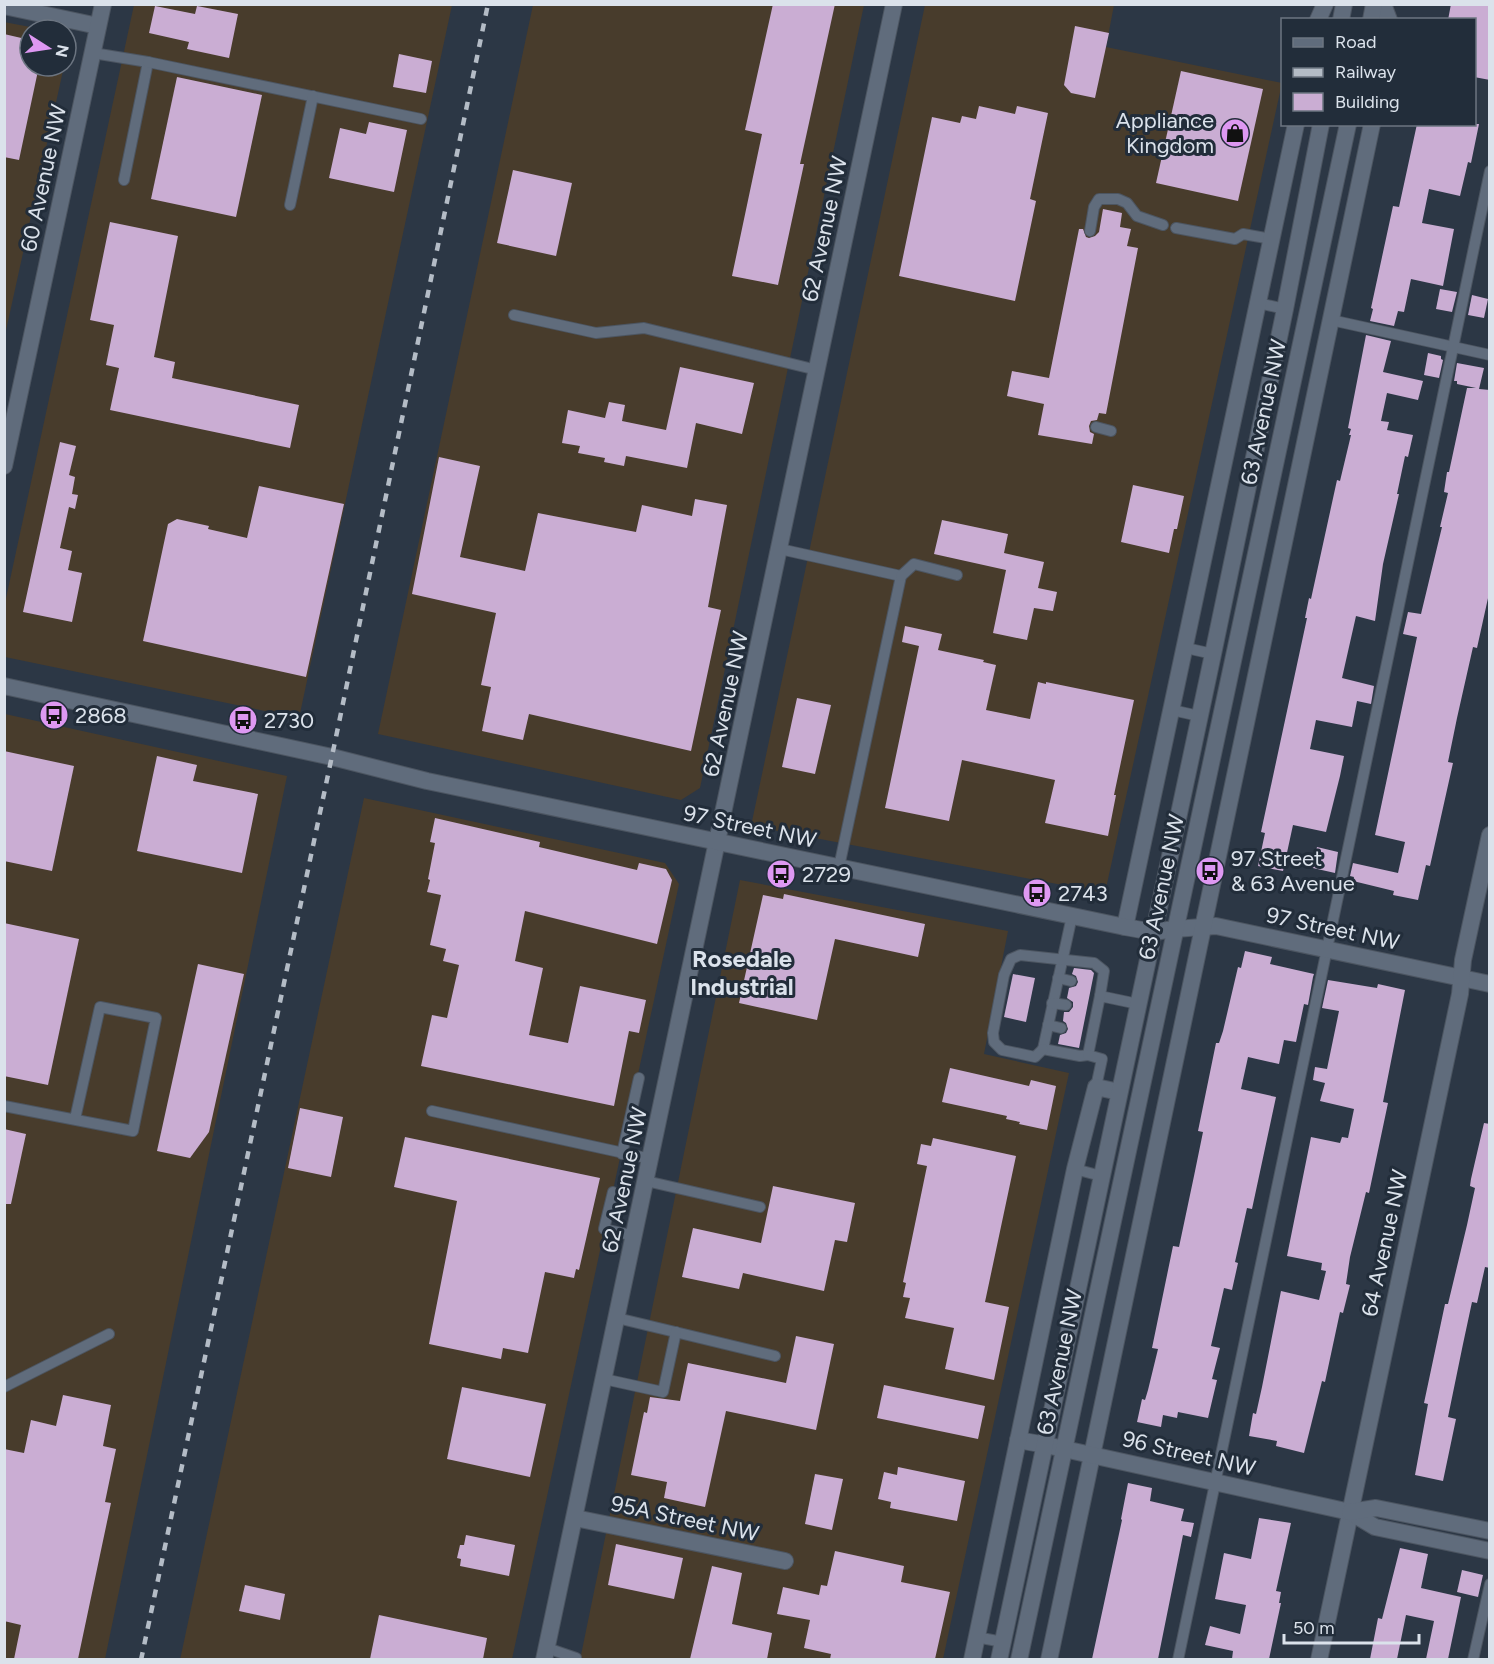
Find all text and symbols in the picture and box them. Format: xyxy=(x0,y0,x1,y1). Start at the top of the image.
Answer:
north arrow xyxy=(18,18,78,78)
legend xyxy=(1281,18,1476,126)
text: Road xyxy=(1335,31,1376,53)
text: N xyxy=(52,43,73,59)
text: Railway xyxy=(1335,61,1397,83)
text: Building xyxy=(1335,91,1400,113)
street label: 60 Avenue NW xyxy=(15,102,72,254)
place label: Appliance Kingdom xyxy=(1116,107,1214,159)
shop icon: Appliance Kingdom xyxy=(1219,117,1251,149)
street label: 62 Avenue NW xyxy=(796,154,853,304)
street label: 63 Avenue NW xyxy=(1235,337,1292,487)
street label: 62 Avenue NW xyxy=(697,629,754,779)
bus stop icon: 2868 xyxy=(38,699,70,731)
place label: 2868 xyxy=(75,702,127,729)
bus stop icon: 2730 xyxy=(227,704,259,736)
place label: 2730 xyxy=(264,707,314,734)
street label: 97 Street NW xyxy=(681,799,819,854)
street label: 63 Avenue NW xyxy=(1133,812,1190,962)
place label: 97 Street & 63 Avenue xyxy=(1231,845,1355,897)
bus stop icon: 97 Street & 63 Avenue xyxy=(1194,855,1226,887)
bus stop icon: 2729 xyxy=(765,858,797,890)
place label: 2729 xyxy=(802,861,851,888)
bus stop icon: 2743 xyxy=(1021,877,1053,909)
place label: 2743 xyxy=(1058,880,1108,907)
street label: 97 Street NW xyxy=(1264,901,1402,956)
district label: Rosedale Industrial xyxy=(690,944,794,1001)
street label: 62 Avenue NW xyxy=(596,1105,653,1255)
street label: 64 Avenue NW xyxy=(1356,1167,1413,1319)
street label: 63 Avenue NW xyxy=(1031,1287,1088,1437)
street label: 96 Street NW xyxy=(1120,1425,1258,1482)
street label: 95A Street NW xyxy=(608,1490,761,1547)
scale bar xyxy=(1284,1607,1419,1645)
text: 50 m xyxy=(1293,1617,1335,1639)

